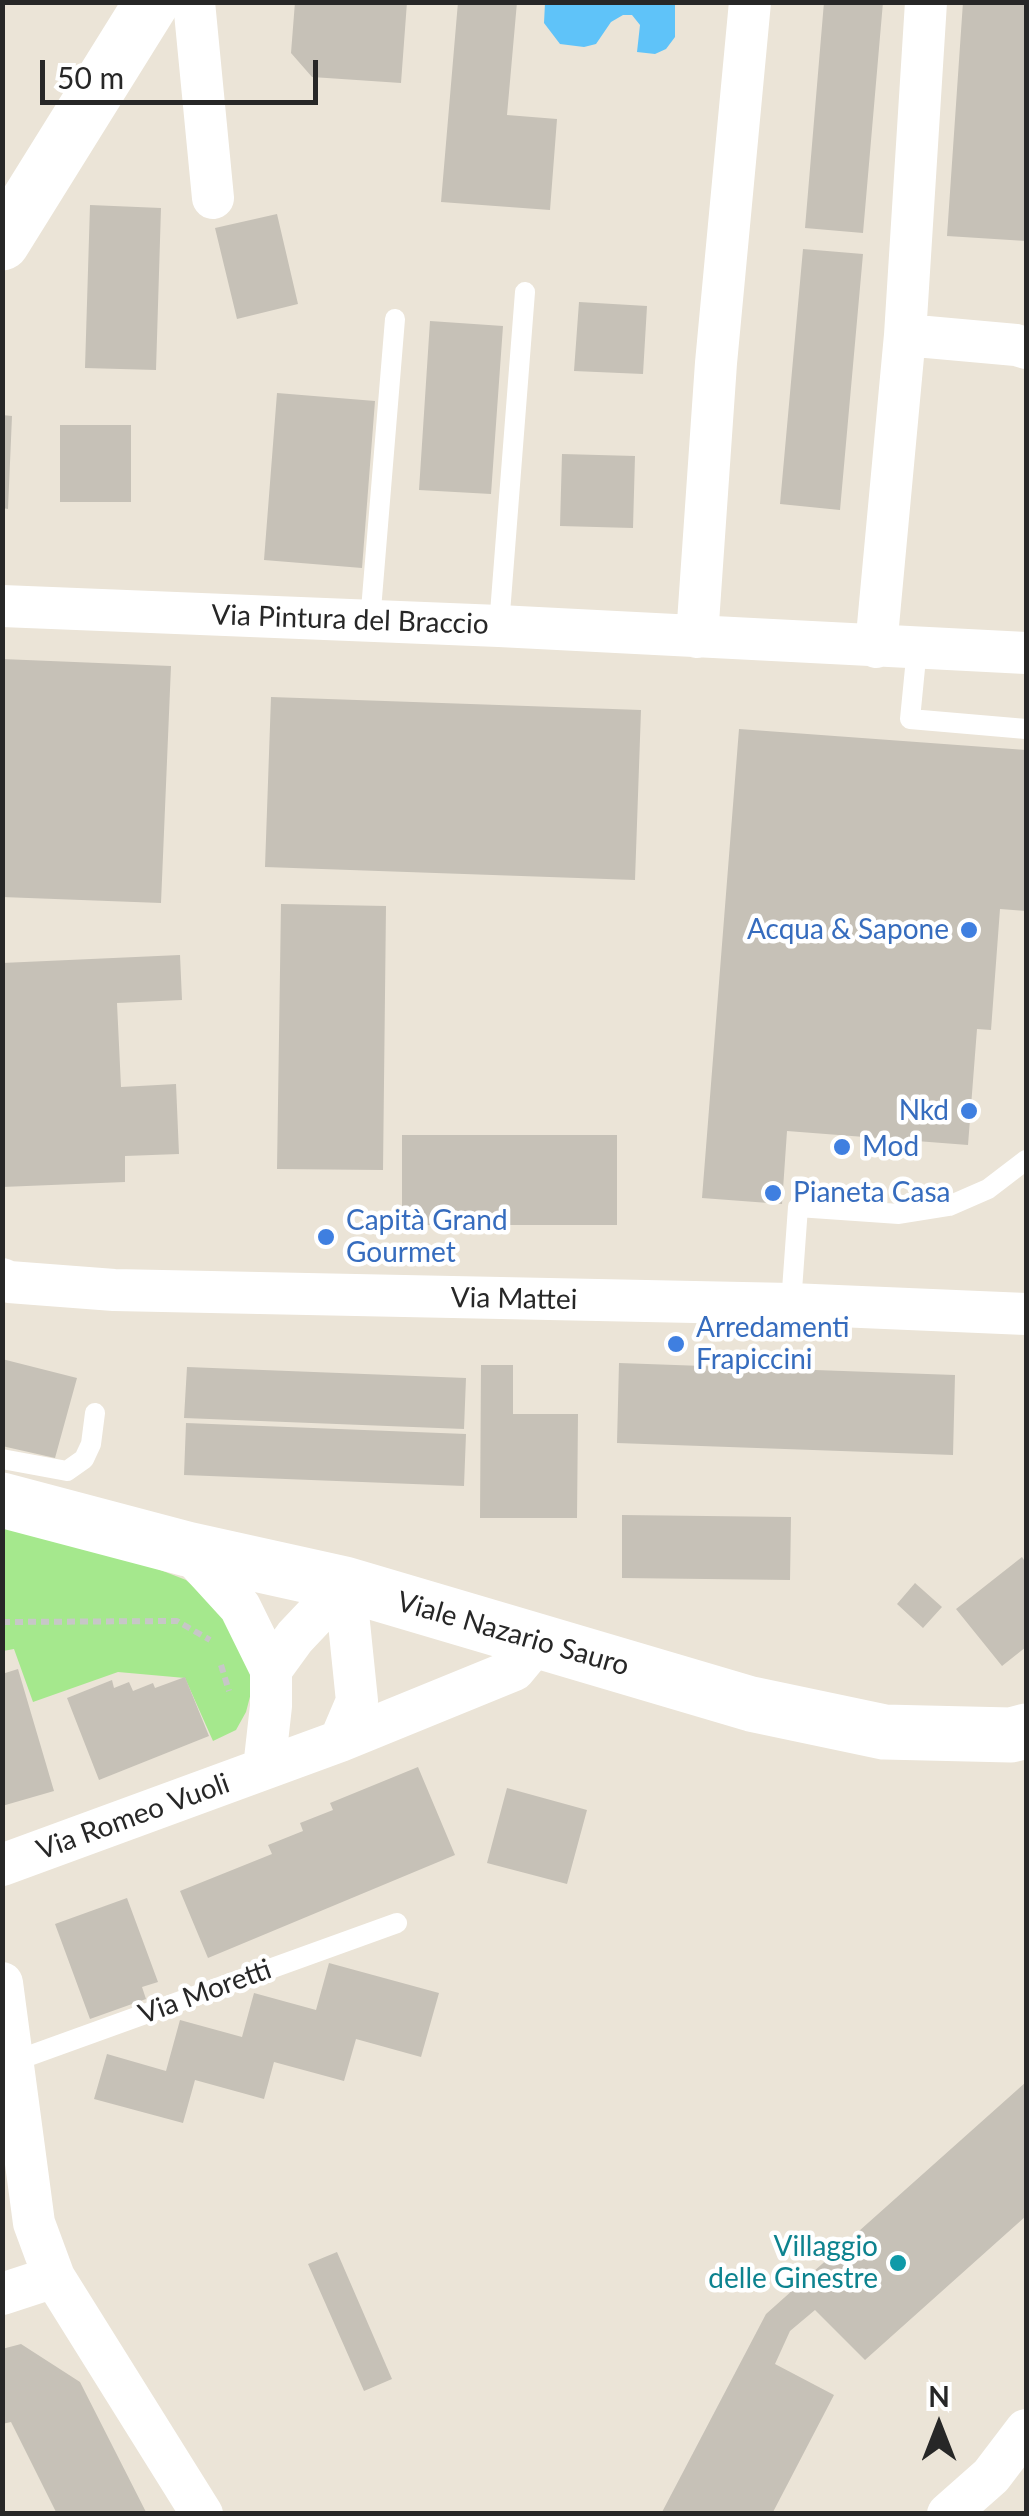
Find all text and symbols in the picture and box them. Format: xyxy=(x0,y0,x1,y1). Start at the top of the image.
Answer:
scale bar xyxy=(45,40,322,102)
text: 50 m xyxy=(57,59,124,95)
street label: Via Pintura del Braccio xyxy=(211,598,489,642)
place label: Acqua & Sapone xyxy=(747,913,949,947)
marker: Acqua & Sapone xyxy=(958,919,980,941)
place label: Nkd xyxy=(899,1094,949,1128)
marker: Nkd xyxy=(958,1100,980,1122)
place label: Mod xyxy=(862,1130,919,1164)
marker: Mod xyxy=(831,1136,853,1158)
place label: Pianeta Casa xyxy=(793,1176,950,1210)
marker: Pianeta Casa xyxy=(762,1182,784,1204)
place label: Capità Grand Gourmet xyxy=(346,1204,508,1270)
marker: Capità Grand Gourmet xyxy=(315,1226,337,1248)
street label: Via Mattei xyxy=(450,1281,578,1317)
place label: Arredamenti Frapiccini xyxy=(696,1311,850,1377)
marker: Arredamenti Frapiccini xyxy=(665,1333,687,1355)
street label: Viale Nazario Sauro xyxy=(393,1585,633,1683)
street label: Via Romeo Vuoli xyxy=(32,1767,234,1867)
street label: Via Moretti xyxy=(134,1953,276,2031)
place label: Villaggio delle Ginestre xyxy=(708,2230,878,2296)
marker: Villaggio delle Ginestre xyxy=(887,2252,909,2274)
north arrow xyxy=(889,2376,989,2476)
text: N xyxy=(928,2379,950,2413)

